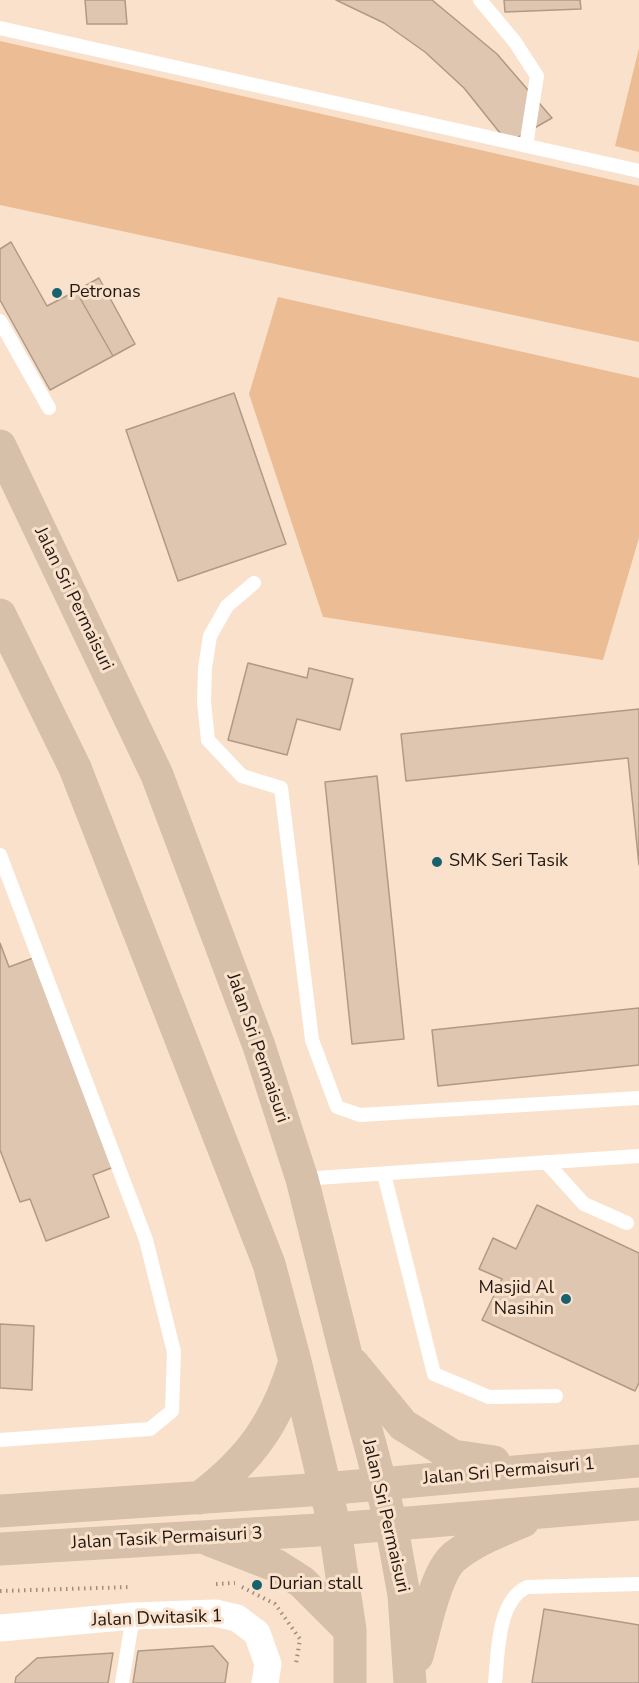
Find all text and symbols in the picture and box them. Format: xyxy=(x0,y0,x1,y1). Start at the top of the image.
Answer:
place label: Petronas xyxy=(69,282,141,304)
marker: Petronas xyxy=(50,286,64,300)
street label: Jalan Sri Permaisuri xyxy=(29,524,117,674)
place label: SMK Seri Tasik xyxy=(449,851,568,873)
marker: SMK Seri Tasik xyxy=(430,855,444,869)
street label: Jalan Sri Permaisuri xyxy=(221,970,293,1126)
place label: Masjid Al Nasihin xyxy=(478,1278,554,1320)
marker: Masjid Al Nasihin xyxy=(559,1292,573,1306)
street label: Jalan Sri Permaisuri xyxy=(357,1437,413,1595)
street label: Jalan Sri Permaisuri 1 xyxy=(422,1454,596,1490)
street label: Jalan Tasik Permaisuri 3 xyxy=(71,1523,263,1555)
place label: Durian stall xyxy=(269,1574,363,1596)
marker: Durian stall xyxy=(250,1578,264,1592)
street label: Jalan Dwitasik 1 xyxy=(91,1606,223,1632)

